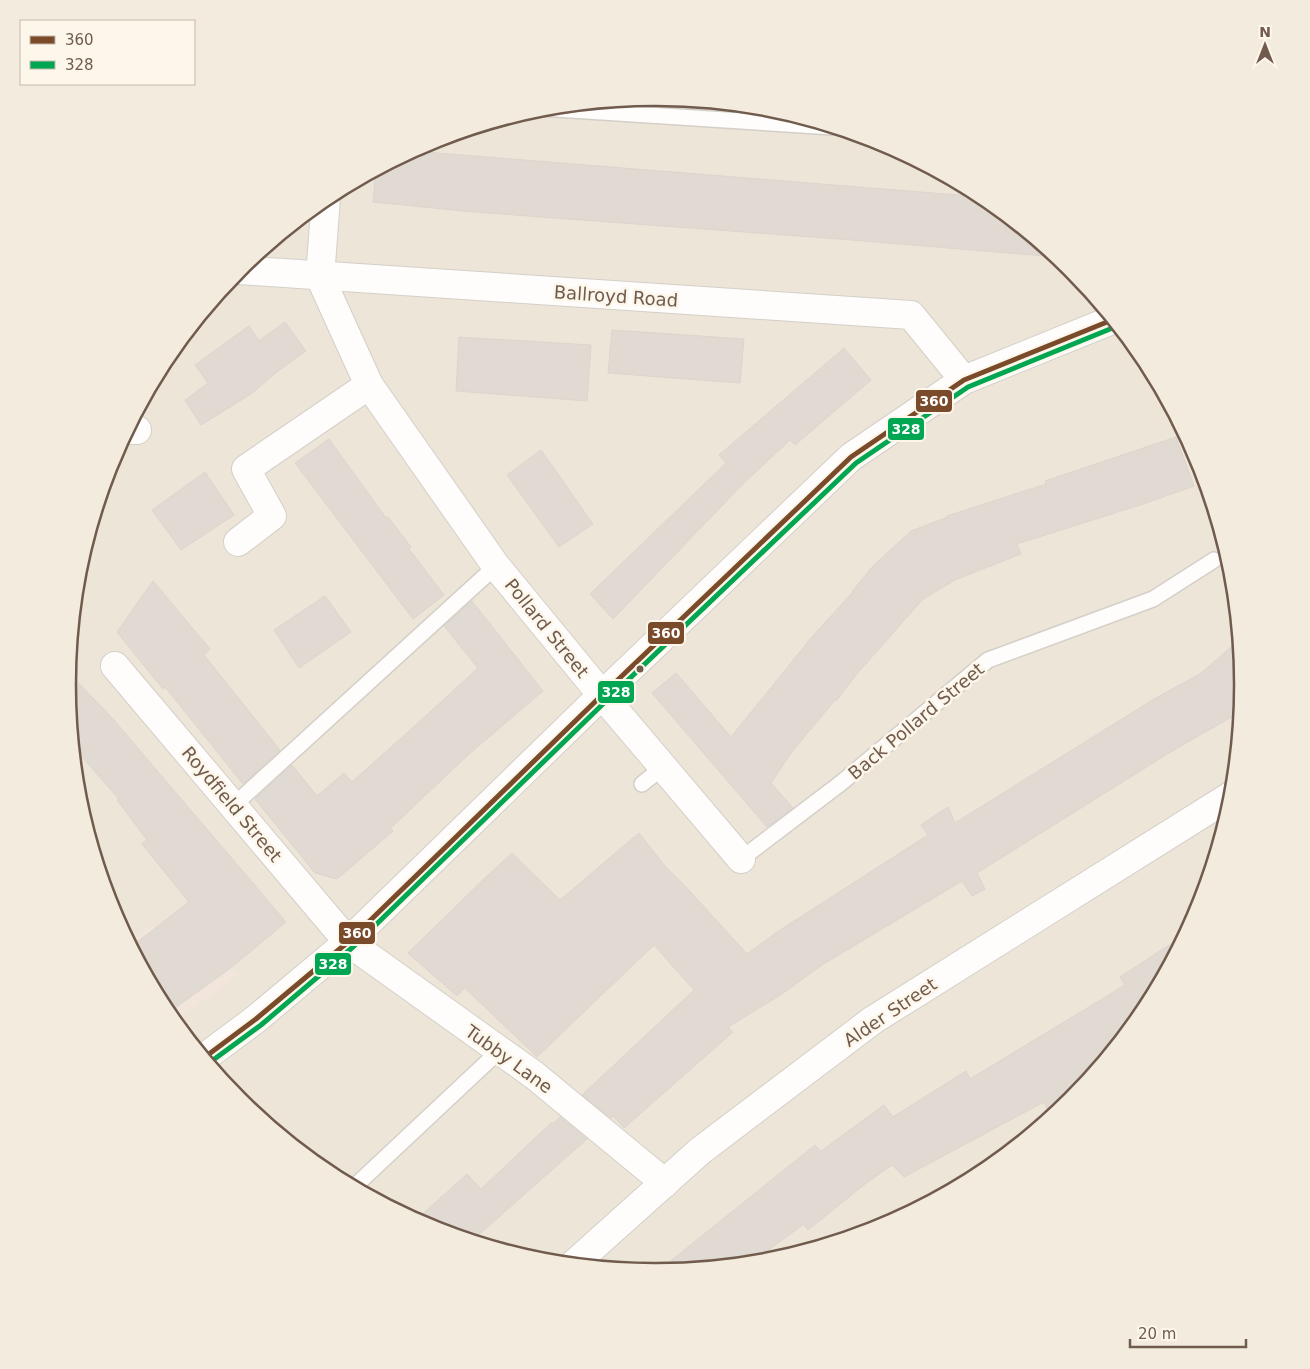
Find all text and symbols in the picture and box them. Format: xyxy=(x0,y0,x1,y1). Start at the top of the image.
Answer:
legend xyxy=(20,20,195,85)
north arrow xyxy=(1240,20,1290,70)
text: N xyxy=(1259,24,1271,40)
text: 360 xyxy=(65,31,94,49)
text: 328 xyxy=(65,56,94,74)
street label: Ballroyd Road xyxy=(553,281,679,311)
line badge: 360 xyxy=(915,389,953,413)
text: 360 xyxy=(919,393,949,409)
line badge: 328 xyxy=(887,417,925,441)
text: 328 xyxy=(891,421,921,437)
street label: Pollard Street xyxy=(501,574,593,682)
line badge: 360 xyxy=(647,621,685,645)
text: 360 xyxy=(651,625,681,641)
street label: Back Pollard Street xyxy=(844,658,988,784)
unlabelled marker xyxy=(635,664,645,674)
line badge: 328 xyxy=(597,680,635,704)
text: 328 xyxy=(601,684,631,700)
street label: Roydfield Street xyxy=(178,742,286,866)
line badge: 360 xyxy=(338,921,376,945)
text: 360 xyxy=(342,925,372,941)
line badge: 328 xyxy=(314,952,352,976)
text: 328 xyxy=(318,956,348,972)
street label: Alder Street xyxy=(840,973,940,1051)
street label: Tubby Lane xyxy=(461,1020,557,1098)
scale bar xyxy=(1130,1316,1246,1348)
text: 20 m xyxy=(1138,1325,1176,1343)

